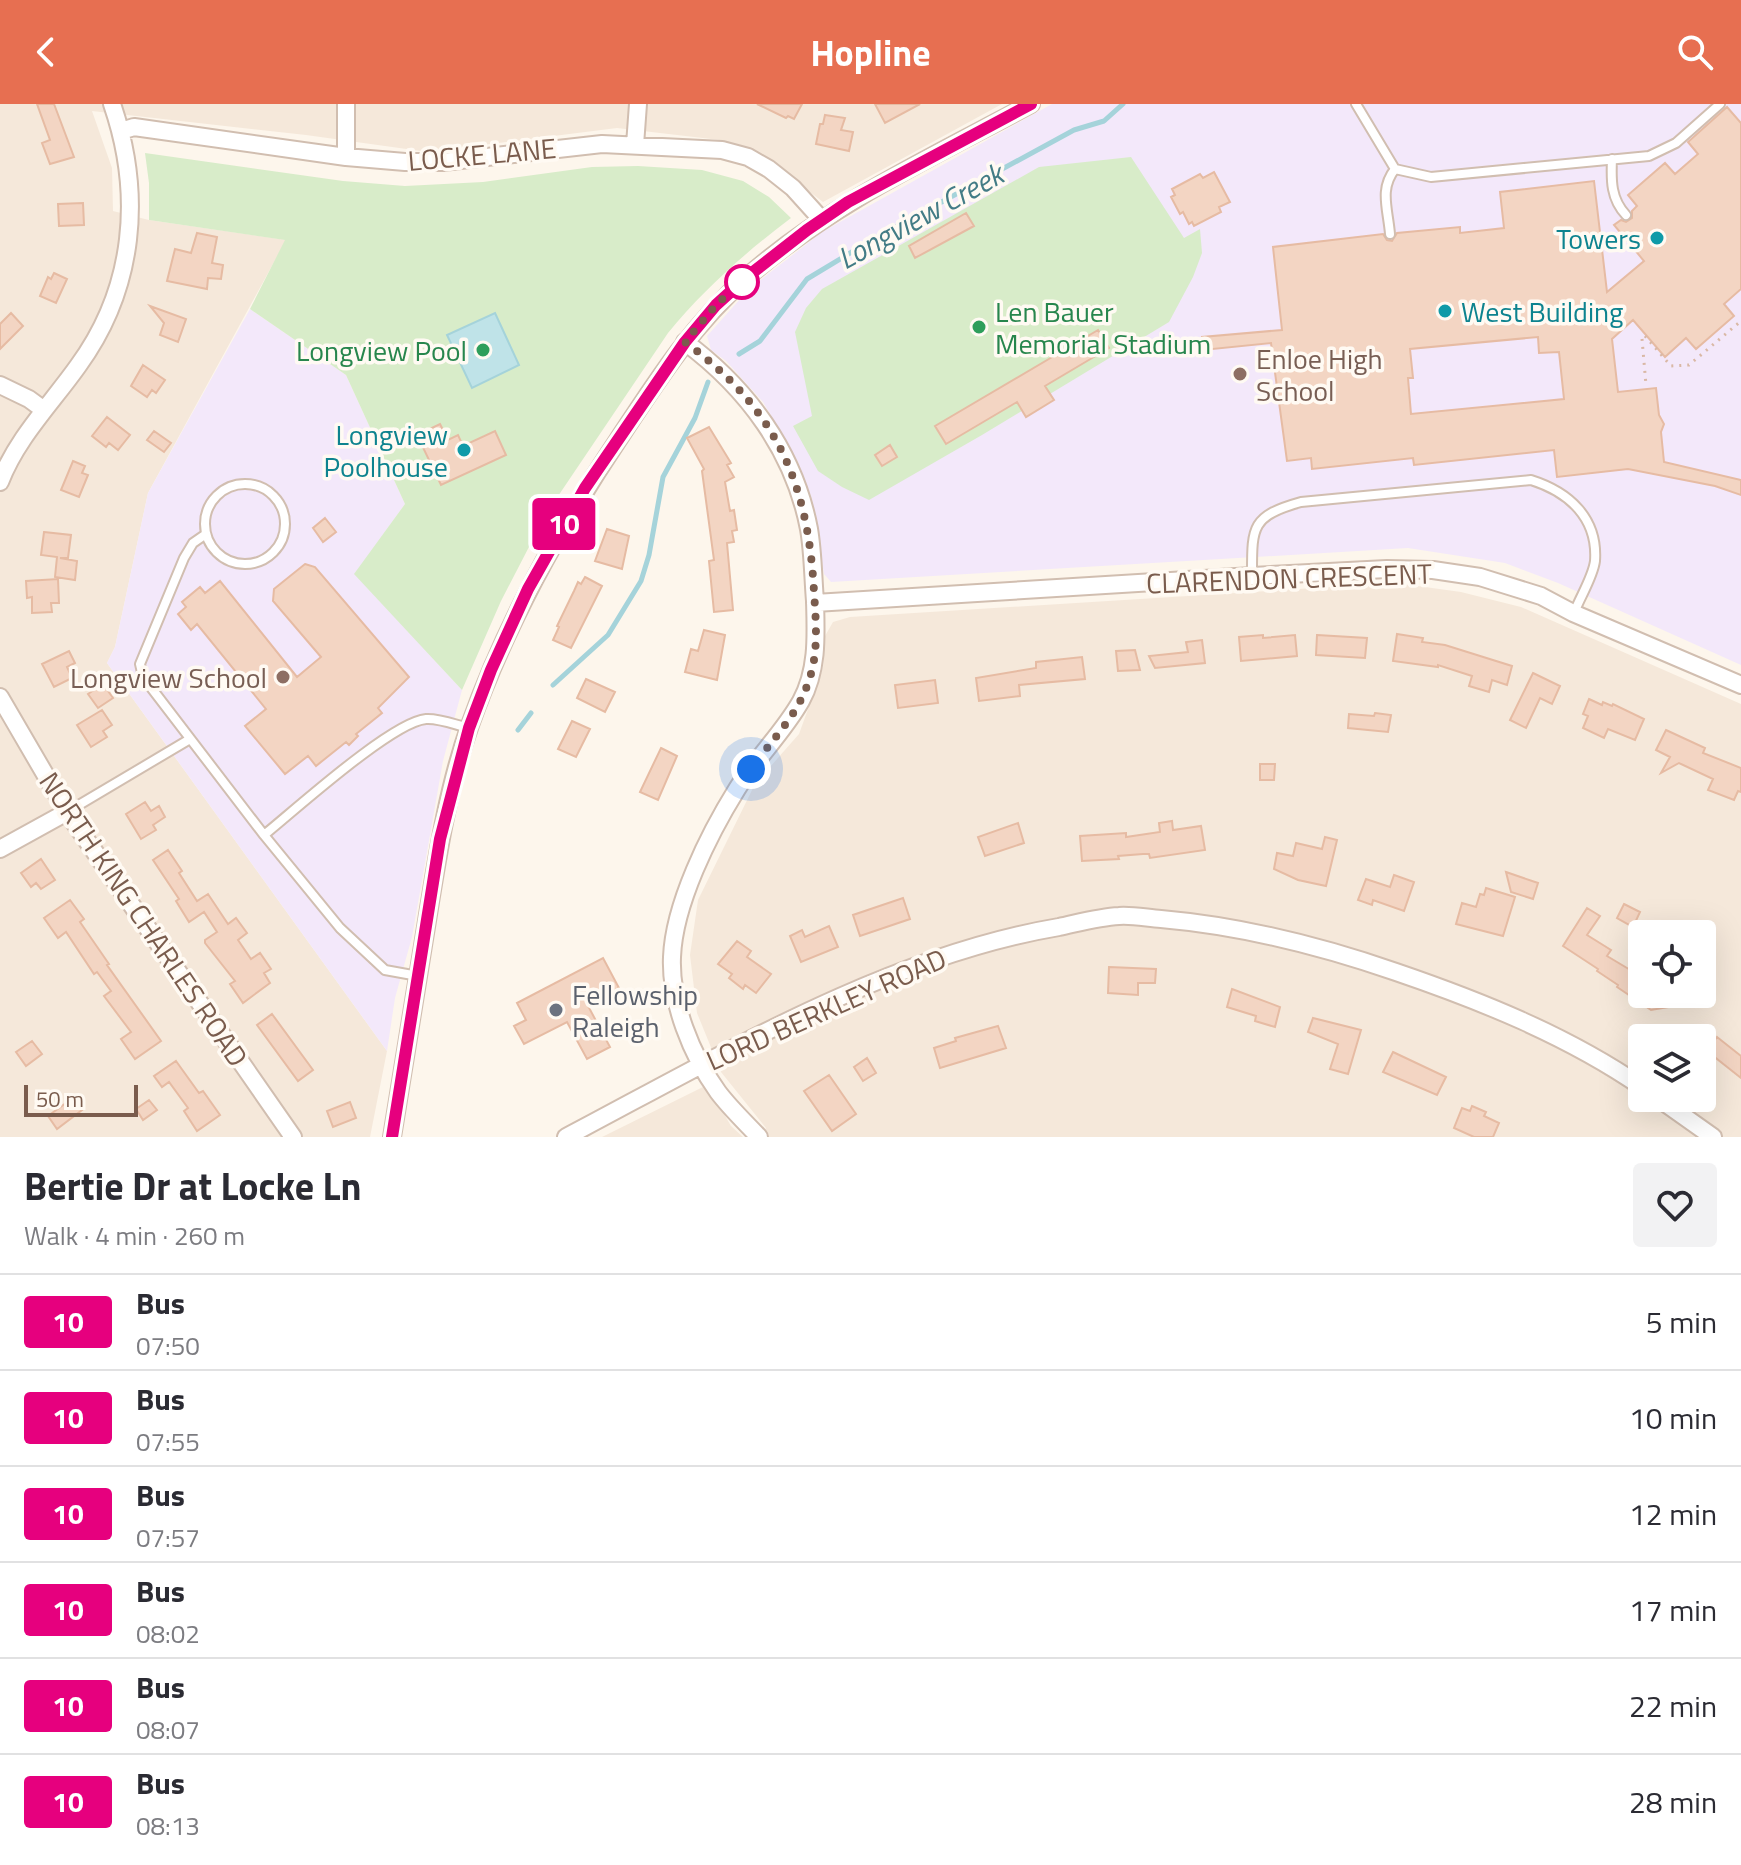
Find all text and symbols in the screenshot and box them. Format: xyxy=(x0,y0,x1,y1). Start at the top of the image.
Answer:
text: Hopline xyxy=(810,25,931,80)
icon: back xyxy=(24,30,68,74)
icon: search xyxy=(1673,30,1717,74)
street label: LOCKE LANE xyxy=(406,126,558,182)
water label: Longview Creek xyxy=(829,150,1015,281)
place label: Towers xyxy=(1556,217,1641,260)
marker: Towers xyxy=(1648,229,1666,247)
unlabelled marker xyxy=(725,265,759,299)
place label: Len Bauer Memorial Stadium xyxy=(995,290,1211,365)
place label: West Building xyxy=(1461,290,1624,333)
marker: West Building xyxy=(1436,302,1454,320)
marker: Len Bauer Memorial Stadium xyxy=(970,318,988,336)
place label: Longview Pool xyxy=(296,329,467,372)
place label: Enloe High School xyxy=(1256,337,1383,412)
marker: Longview Pool xyxy=(474,341,492,359)
marker: Enloe High School xyxy=(1231,365,1249,383)
place label: Longview Poolhouse xyxy=(324,413,448,488)
marker: Longview Poolhouse xyxy=(455,441,473,459)
line badge: 10 xyxy=(528,498,600,550)
text: 10 xyxy=(548,502,580,545)
street label: CLARENDON CRESCENT xyxy=(1145,552,1433,604)
place label: Longview School xyxy=(70,656,267,699)
marker: Longview School xyxy=(274,668,292,686)
your location xyxy=(731,749,771,789)
street label: NORTH KING CHARLES ROAD xyxy=(29,763,259,1075)
map controls xyxy=(1628,920,1716,1112)
button: locate xyxy=(1628,920,1716,1008)
street label: LORD BERKLEY ROAD xyxy=(699,937,953,1081)
place label: Fellowship Raleigh xyxy=(572,973,698,1048)
marker: Fellowship Raleigh xyxy=(547,1001,565,1019)
button: layers xyxy=(1628,1024,1716,1112)
scale bar xyxy=(24,1081,138,1117)
text: 50 m xyxy=(36,1082,84,1116)
text: Bertie Dr at Locke Ln xyxy=(24,1157,361,1215)
button: heart xyxy=(1633,1163,1717,1247)
text: Walk · 4 min · 260 m xyxy=(24,1216,245,1255)
text: Bus xyxy=(136,1280,185,1326)
text: 5 min xyxy=(1646,1299,1717,1345)
text: 10 xyxy=(52,1300,84,1343)
text: 07:50 xyxy=(136,1326,200,1365)
text: Bus xyxy=(136,1376,185,1422)
text: 10 min xyxy=(1629,1395,1717,1441)
text: 10 xyxy=(52,1396,84,1439)
text: 07:55 xyxy=(136,1422,200,1461)
text: Bus xyxy=(136,1472,185,1518)
text: 12 min xyxy=(1629,1491,1717,1537)
text: 10 xyxy=(52,1492,84,1535)
text: 07:57 xyxy=(136,1518,200,1557)
text: Bus xyxy=(136,1568,185,1614)
text: 17 min xyxy=(1629,1587,1717,1633)
text: 10 xyxy=(52,1588,84,1631)
text: 08:02 xyxy=(136,1614,200,1653)
text: Bus xyxy=(136,1664,185,1710)
text: 22 min xyxy=(1629,1683,1717,1729)
text: 10 xyxy=(52,1684,84,1727)
text: 08:07 xyxy=(136,1710,200,1749)
text: Bus xyxy=(136,1760,185,1806)
text: 28 min xyxy=(1629,1779,1717,1825)
text: 10 xyxy=(52,1780,84,1823)
text: 08:13 xyxy=(136,1806,200,1845)

